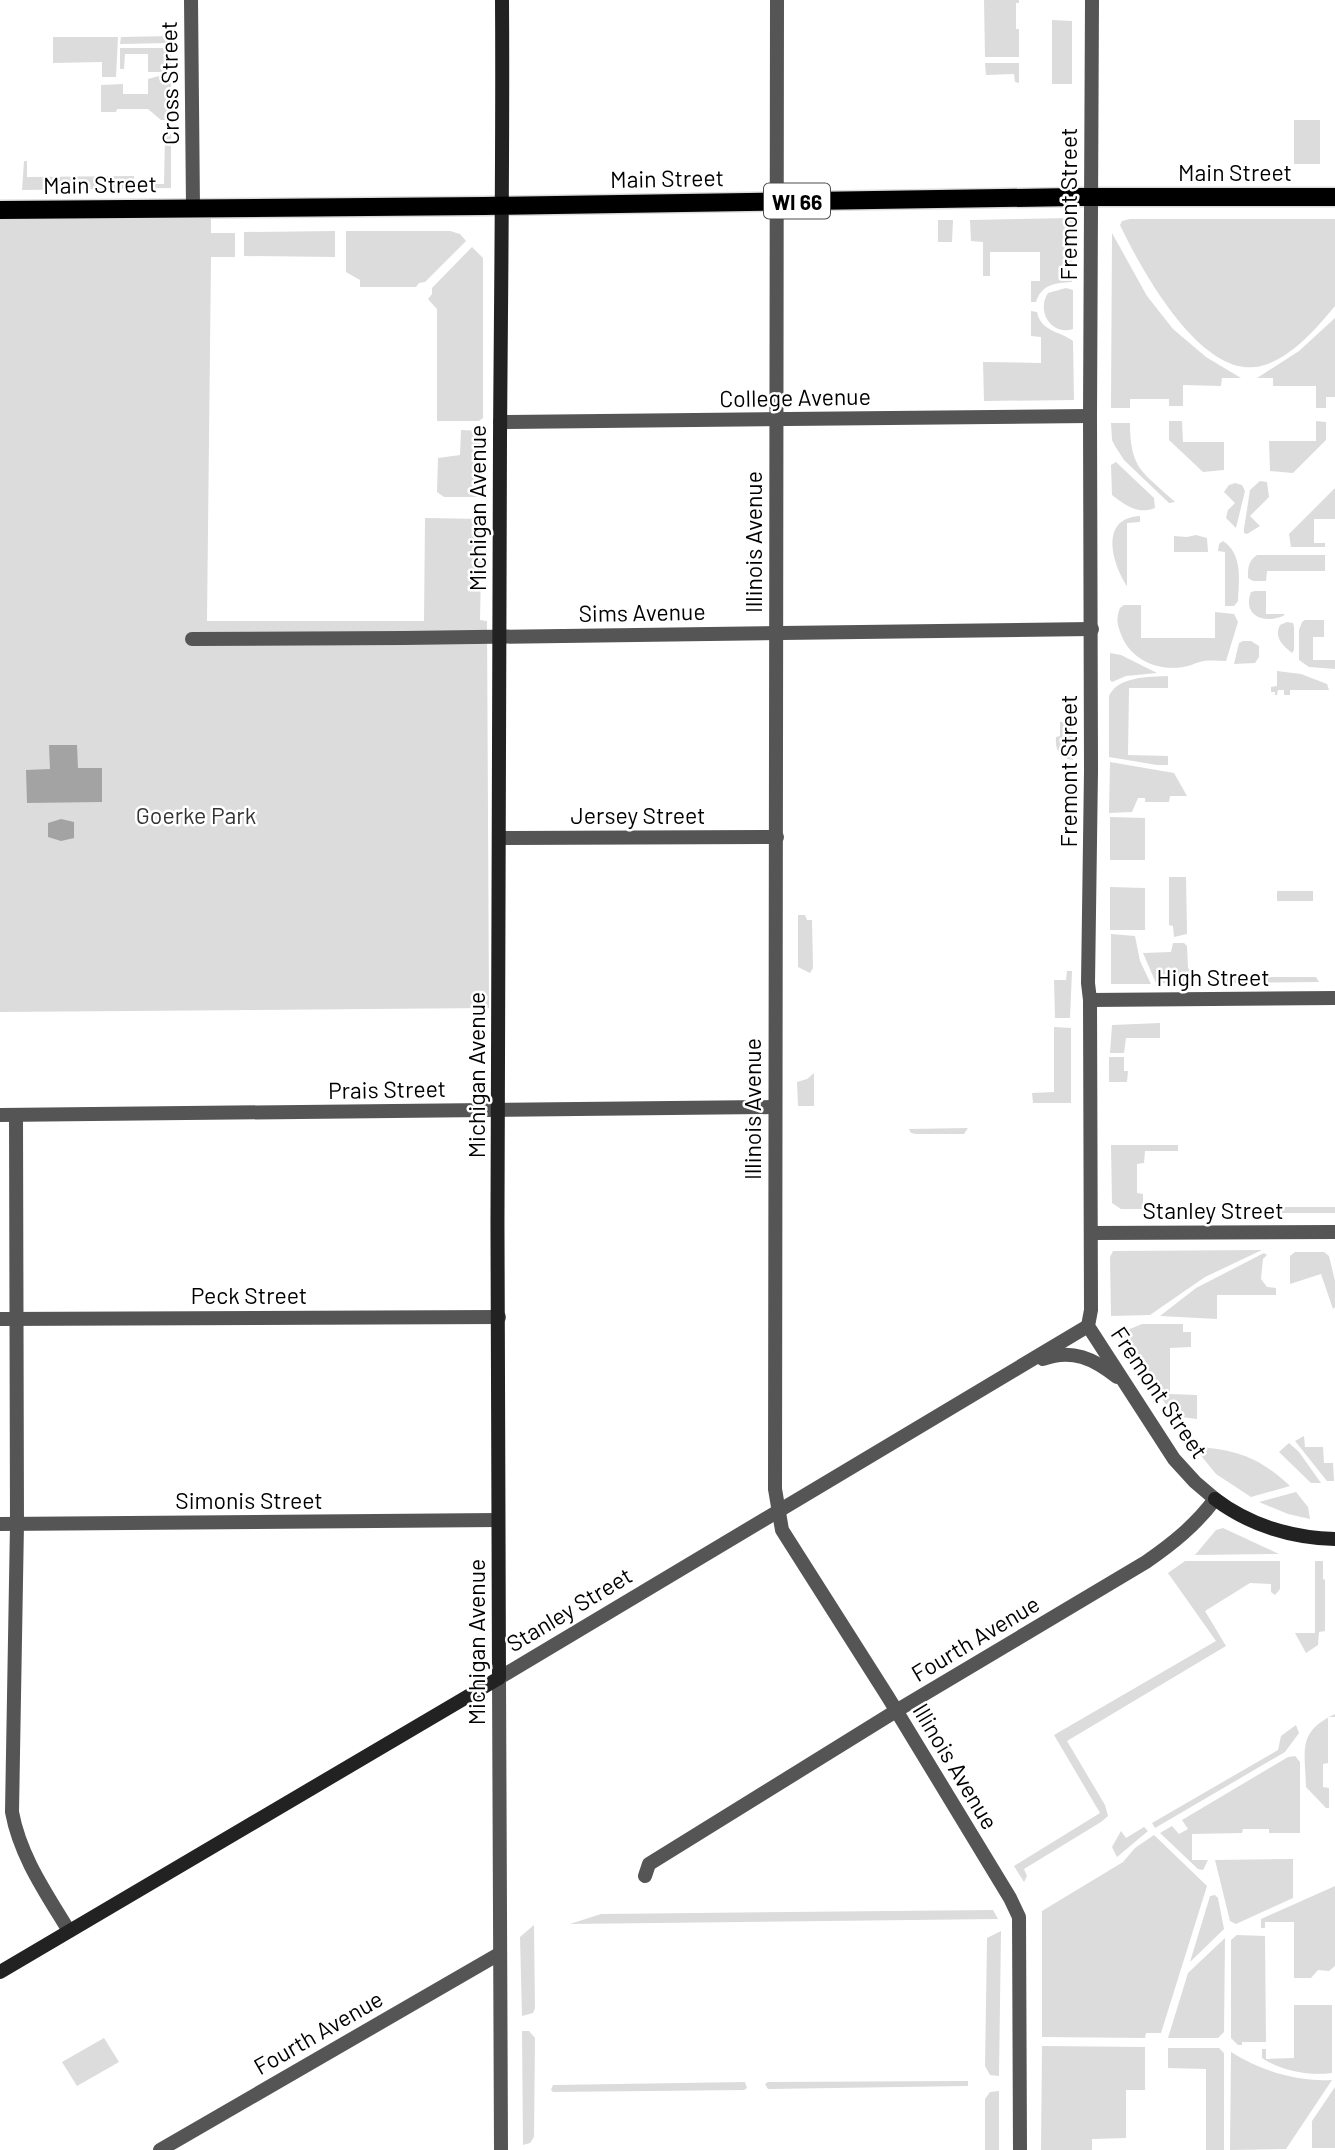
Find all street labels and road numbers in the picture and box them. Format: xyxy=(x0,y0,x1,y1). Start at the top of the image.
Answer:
street label: Cross Street xyxy=(154,21,184,145)
street label: Fremont Street xyxy=(1054,128,1082,280)
street label: Main Street xyxy=(1178,158,1292,186)
street label: Main Street xyxy=(610,163,724,193)
street label: Main Street xyxy=(43,169,157,199)
road number: WI 66 xyxy=(764,184,830,218)
street label: College Avenue xyxy=(719,382,871,412)
street label: Michigan Avenue xyxy=(463,425,491,591)
street label: Illinois Avenue xyxy=(739,471,767,613)
street label: Sims Avenue xyxy=(578,597,706,627)
street label: Fremont Street xyxy=(1054,695,1082,847)
street label: Jersey Street xyxy=(571,801,705,829)
street label: High Street xyxy=(1157,963,1270,991)
street label: Michigan Avenue xyxy=(462,992,490,1158)
street label: Illinois Avenue xyxy=(738,1038,766,1180)
street label: Prais Street xyxy=(328,1074,446,1104)
street label: Stanley Street xyxy=(1142,1196,1284,1224)
street label: Peck Street xyxy=(191,1281,307,1309)
street label: Fremont Street xyxy=(1106,1321,1214,1463)
street label: Simonis Street xyxy=(175,1486,323,1514)
street label: Michigan Avenue xyxy=(462,1559,490,1725)
street label: Stanley Street xyxy=(501,1561,637,1657)
street label: Fourth Avenue xyxy=(906,1589,1044,1687)
street label: Illinois Avenue xyxy=(907,1698,1005,1834)
street label: Fourth Avenue xyxy=(249,1984,387,2080)

